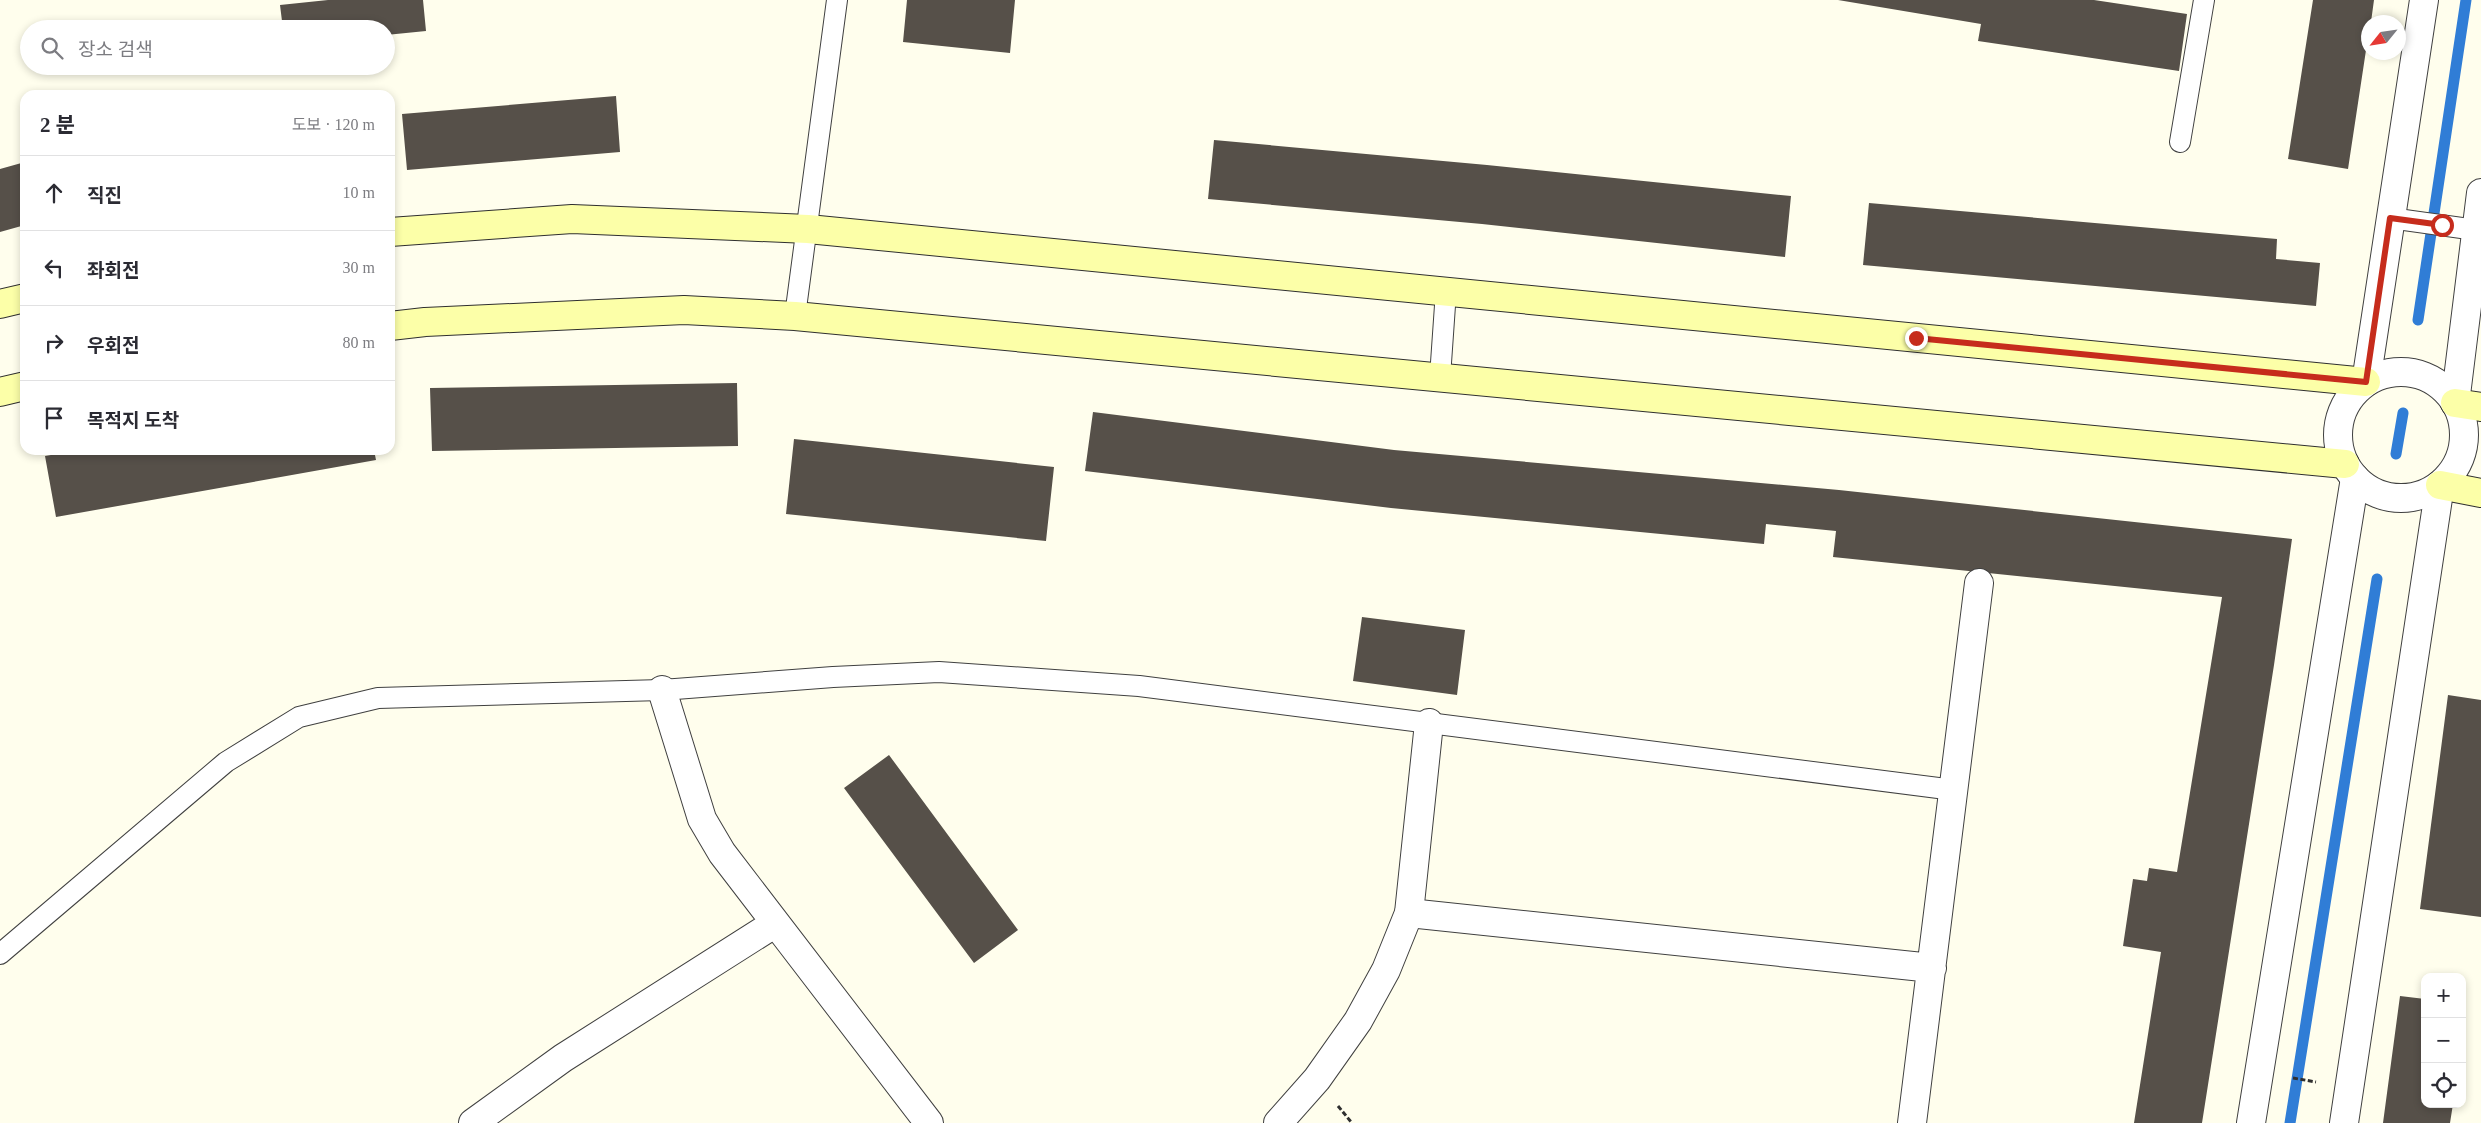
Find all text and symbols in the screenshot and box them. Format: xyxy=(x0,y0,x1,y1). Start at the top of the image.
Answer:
north arrow xyxy=(2361,15,2406,60)
search box xyxy=(20,20,395,75)
icon: search xyxy=(38,34,66,62)
text: 장소 검색 xyxy=(78,39,153,60)
text: 2 분 xyxy=(40,113,75,137)
text: 도보 · 120 m xyxy=(292,116,375,133)
icon: ahead xyxy=(40,179,68,207)
text: 10 m xyxy=(343,184,375,201)
text: 직진 xyxy=(87,185,122,206)
route start xyxy=(2431,214,2454,237)
icon: left xyxy=(40,254,68,282)
text: 30 m xyxy=(343,259,375,276)
text: 좌회전 xyxy=(87,260,139,281)
route end xyxy=(1905,327,1928,350)
icon: right xyxy=(40,329,68,357)
text: 80 m xyxy=(343,334,375,351)
text: 우회전 xyxy=(87,335,139,356)
icon: arrive xyxy=(40,404,68,432)
text: 목적지 도착 xyxy=(87,410,179,431)
map controls xyxy=(2421,973,2466,1108)
button: + xyxy=(2421,973,2466,1018)
button: − xyxy=(2421,1018,2466,1063)
button: locate xyxy=(2421,1063,2466,1108)

